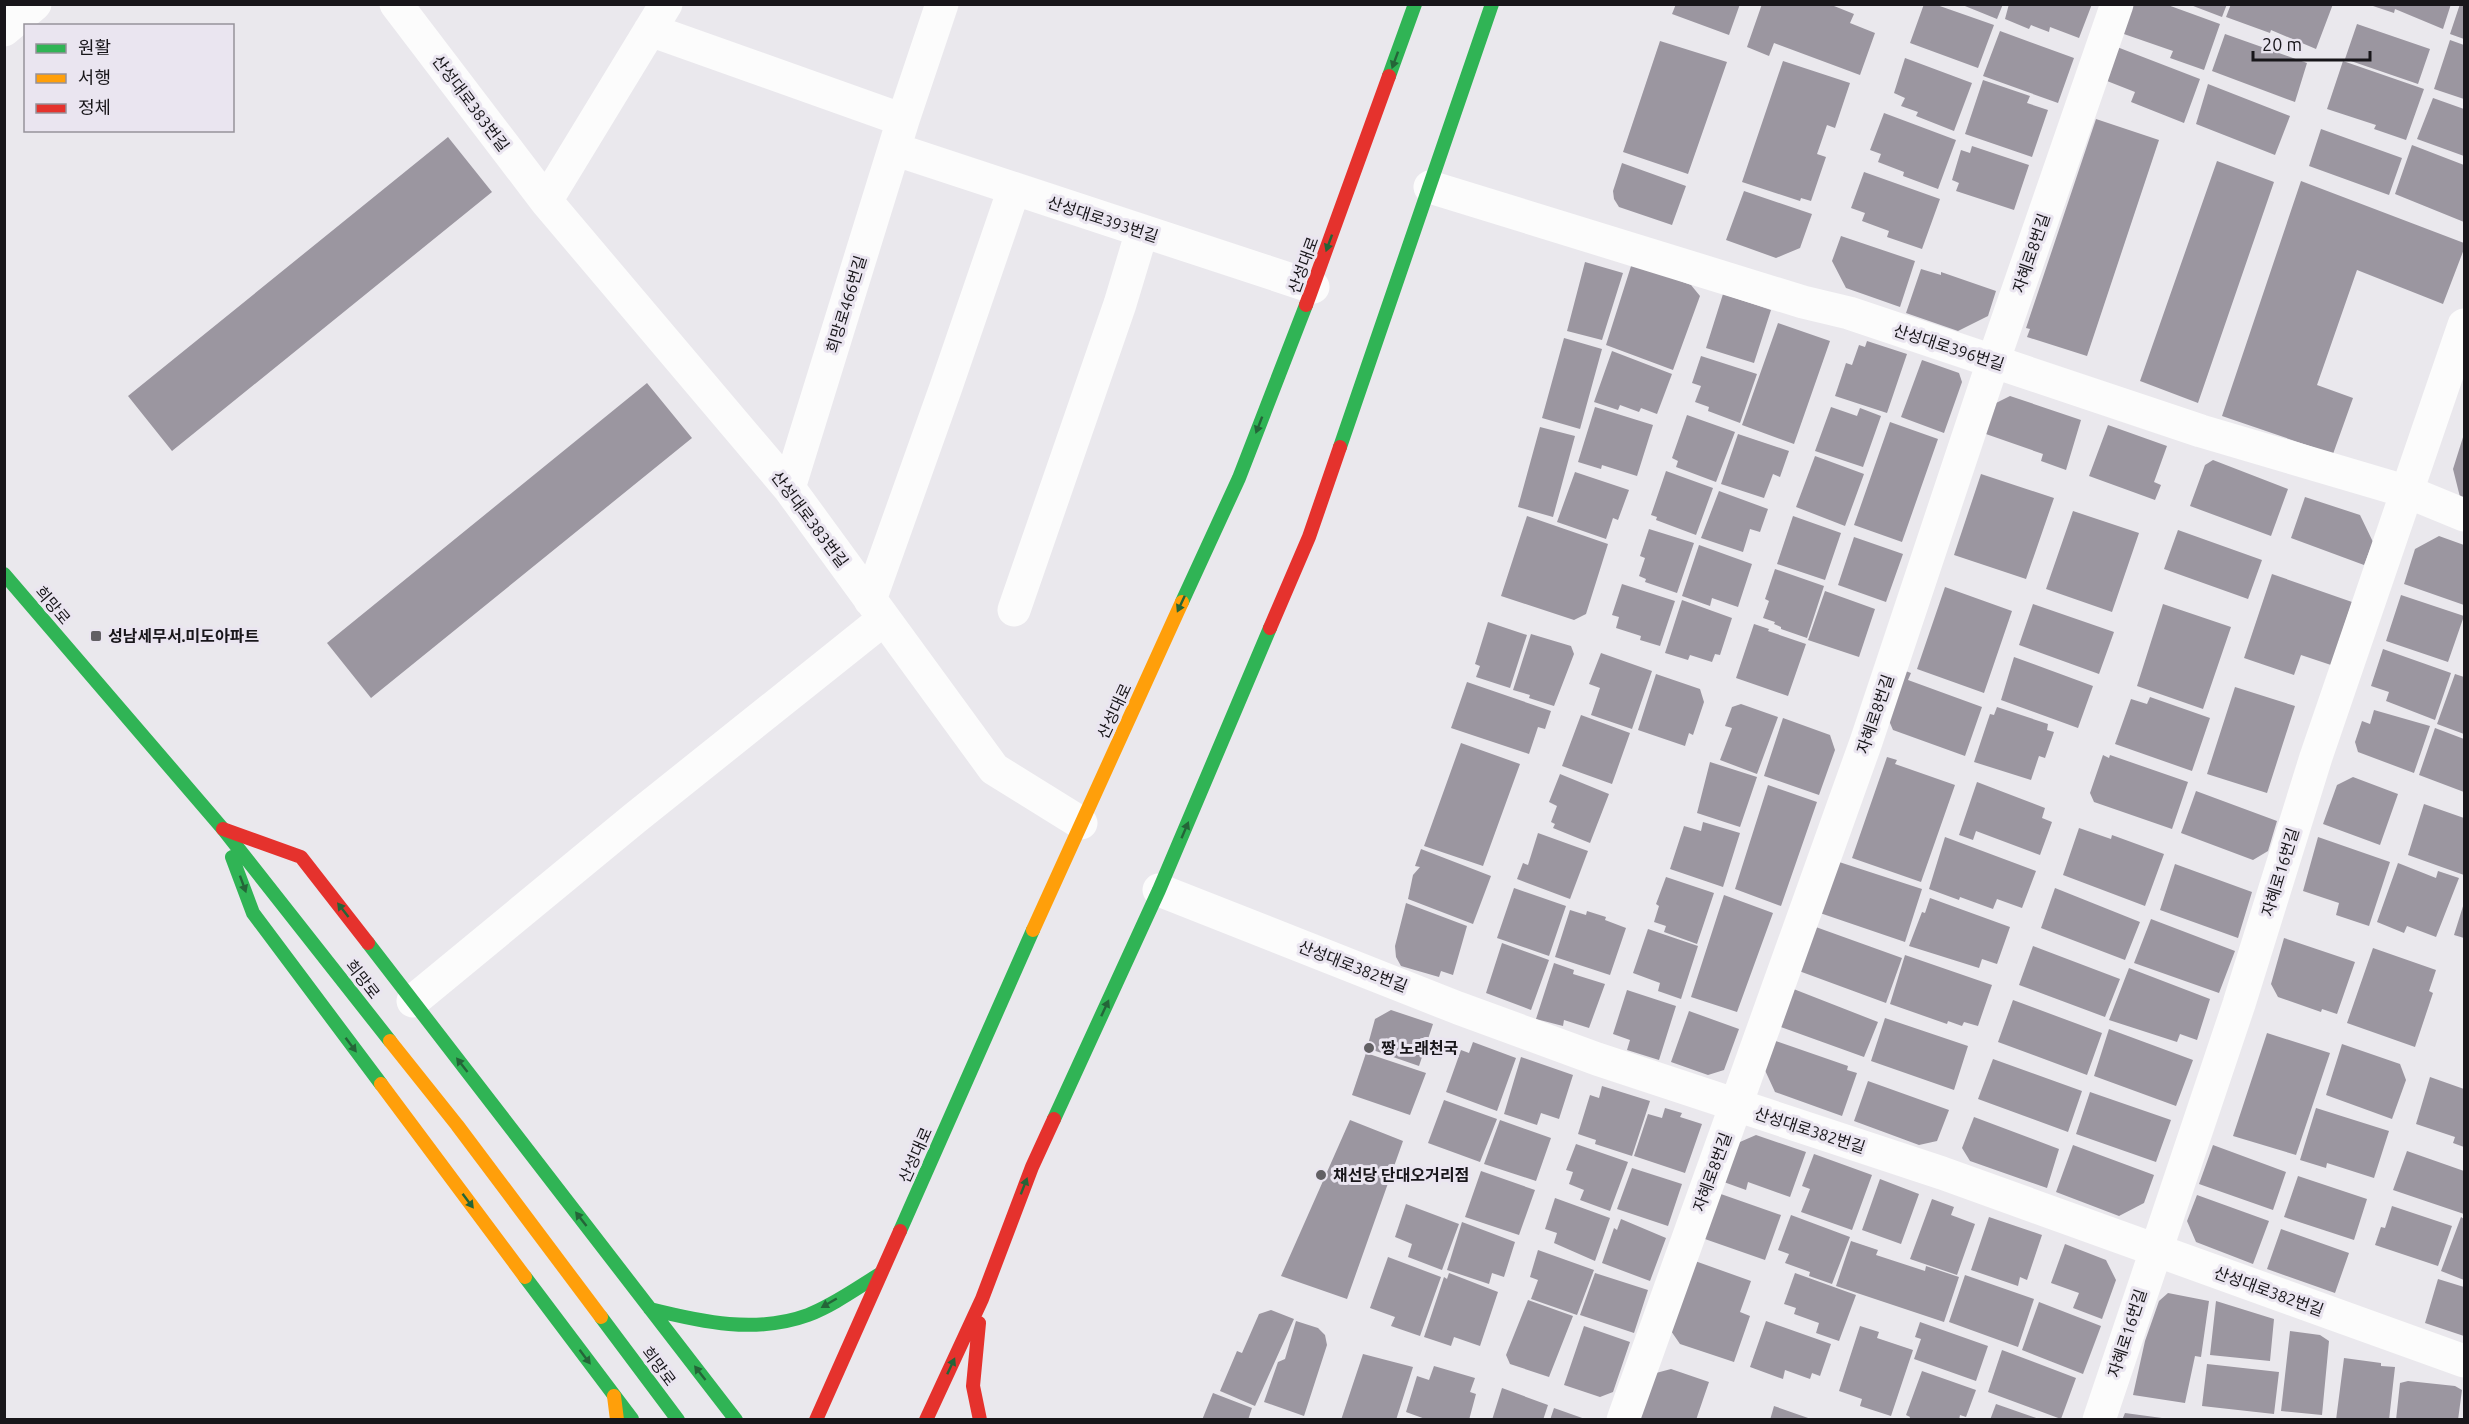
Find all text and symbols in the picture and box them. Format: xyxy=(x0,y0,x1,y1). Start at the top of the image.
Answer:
legend xyxy=(24,24,234,132)
scale bar xyxy=(2253,24,2370,62)
text: 20 m xyxy=(2262,34,2302,54)
text: 원활 xyxy=(78,37,111,57)
street label: 산성대로383번길 xyxy=(429,51,513,155)
one-way arrow xyxy=(1389,51,1399,69)
text: 서행 xyxy=(78,67,111,87)
text: 정체 xyxy=(78,97,111,117)
street label: 산성대로393번길 xyxy=(1045,193,1161,245)
street label: 자혜로8번길 xyxy=(2009,211,2053,295)
street label: 산성대로 xyxy=(1284,234,1322,296)
one-way arrow xyxy=(1323,234,1333,252)
street label: 희망로466번길 xyxy=(823,253,869,355)
street label: 산성대로396번길 xyxy=(1891,321,2007,373)
one-way arrow xyxy=(1254,416,1264,434)
street label: 산성대로383번길 xyxy=(768,467,852,571)
street label: 희망로 xyxy=(32,582,74,628)
one-way arrow xyxy=(1177,595,1186,612)
place label: 성남세무서.미도아파트 xyxy=(108,627,259,645)
marker: 성남세무서.미도아파트 xyxy=(89,629,103,643)
street label: 자혜로8번길 xyxy=(1853,672,1897,756)
street label: 산성대로 xyxy=(1093,680,1135,741)
one-way arrow xyxy=(1180,822,1189,839)
street label: 자혜로16번길 xyxy=(2258,826,2302,918)
one-way arrow xyxy=(238,876,248,894)
one-way arrow xyxy=(337,903,349,918)
street label: 산성대로382번길 xyxy=(1296,937,1410,995)
street label: 희망로 xyxy=(342,956,384,1002)
one-way arrow xyxy=(1100,1000,1109,1017)
one-way arrow xyxy=(345,1037,357,1052)
place label: 짱 노래천국 xyxy=(1381,1039,1458,1057)
marker: 짱 노래천국 xyxy=(1362,1041,1376,1055)
one-way arrow xyxy=(456,1057,468,1072)
street label: 산성대로382번길 xyxy=(1752,1104,1868,1156)
street label: 산성대로 xyxy=(895,1124,935,1186)
street label: 자혜로8번길 xyxy=(1689,1130,1735,1214)
place label: 채선당 단대오거리점 xyxy=(1333,1166,1469,1184)
marker: 채선당 단대오거리점 xyxy=(1314,1168,1328,1182)
one-way arrow xyxy=(1020,1177,1030,1195)
one-way arrow xyxy=(462,1193,475,1209)
one-way arrow xyxy=(574,1211,587,1227)
street label: 산성대로382번길 xyxy=(2212,1263,2326,1319)
street label: 자혜로16번길 xyxy=(2104,1287,2150,1379)
one-way arrow xyxy=(821,1298,838,1308)
street label: 희망로 xyxy=(639,1343,680,1389)
one-way arrow xyxy=(579,1349,591,1365)
one-way arrow xyxy=(946,1358,955,1375)
one-way arrow xyxy=(695,1366,707,1381)

